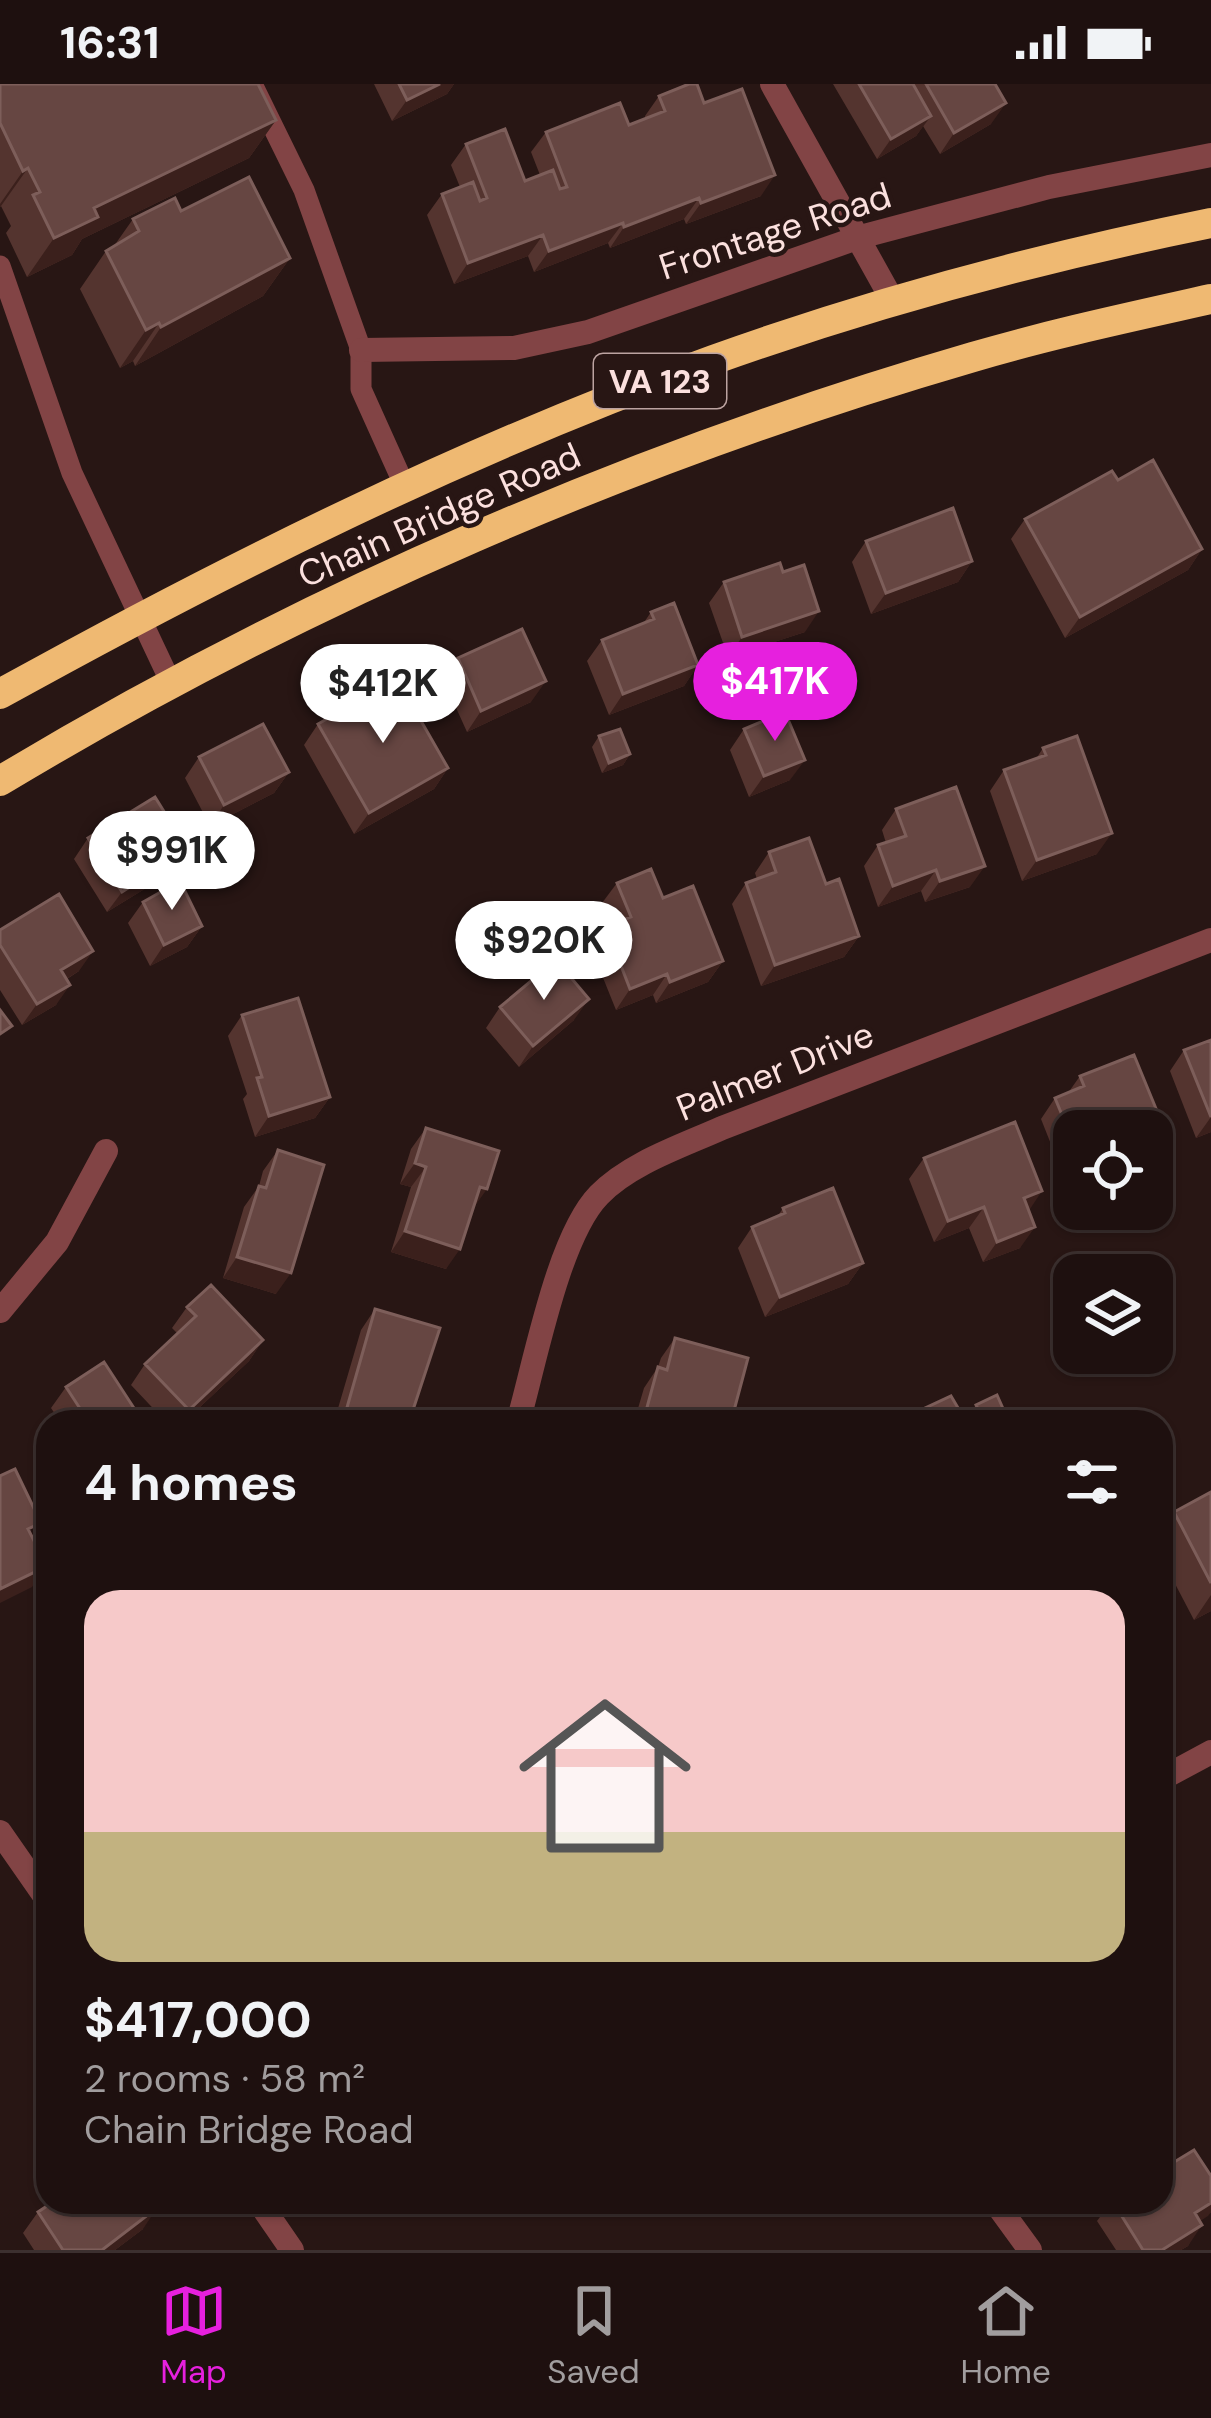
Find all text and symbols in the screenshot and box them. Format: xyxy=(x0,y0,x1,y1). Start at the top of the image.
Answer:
text: 16:31 xyxy=(60,13,160,72)
street label: Frontage Road xyxy=(653,171,897,291)
road number: VA 123 xyxy=(594,354,726,408)
street label: Chain Bridge Road xyxy=(290,432,588,598)
pin: $417K xyxy=(691,642,859,744)
pin: $412K xyxy=(299,644,467,746)
text: $417K xyxy=(720,655,830,706)
text: $412K xyxy=(327,657,439,708)
pin: $991K xyxy=(88,811,256,913)
text: $991K xyxy=(116,824,228,875)
pin: $920K xyxy=(460,901,628,1003)
text: $920K xyxy=(482,914,606,965)
street label: Palmer Drive xyxy=(670,1010,880,1132)
map controls xyxy=(1053,1110,1173,1374)
button: locate xyxy=(1053,1110,1173,1230)
button: layers xyxy=(1053,1254,1173,1374)
text: 4 homes xyxy=(84,1449,298,1516)
icon: filters xyxy=(1059,1449,1125,1515)
icon: home xyxy=(497,1668,713,1884)
text: $417,000 xyxy=(84,1986,312,2053)
text: 2 rooms · 58 m² xyxy=(84,2053,365,2104)
text: Chain Bridge Road xyxy=(84,2104,414,2155)
tab: Map xyxy=(160,2278,227,2393)
tab: Saved xyxy=(547,2278,640,2393)
tab: Home xyxy=(960,2278,1051,2393)

